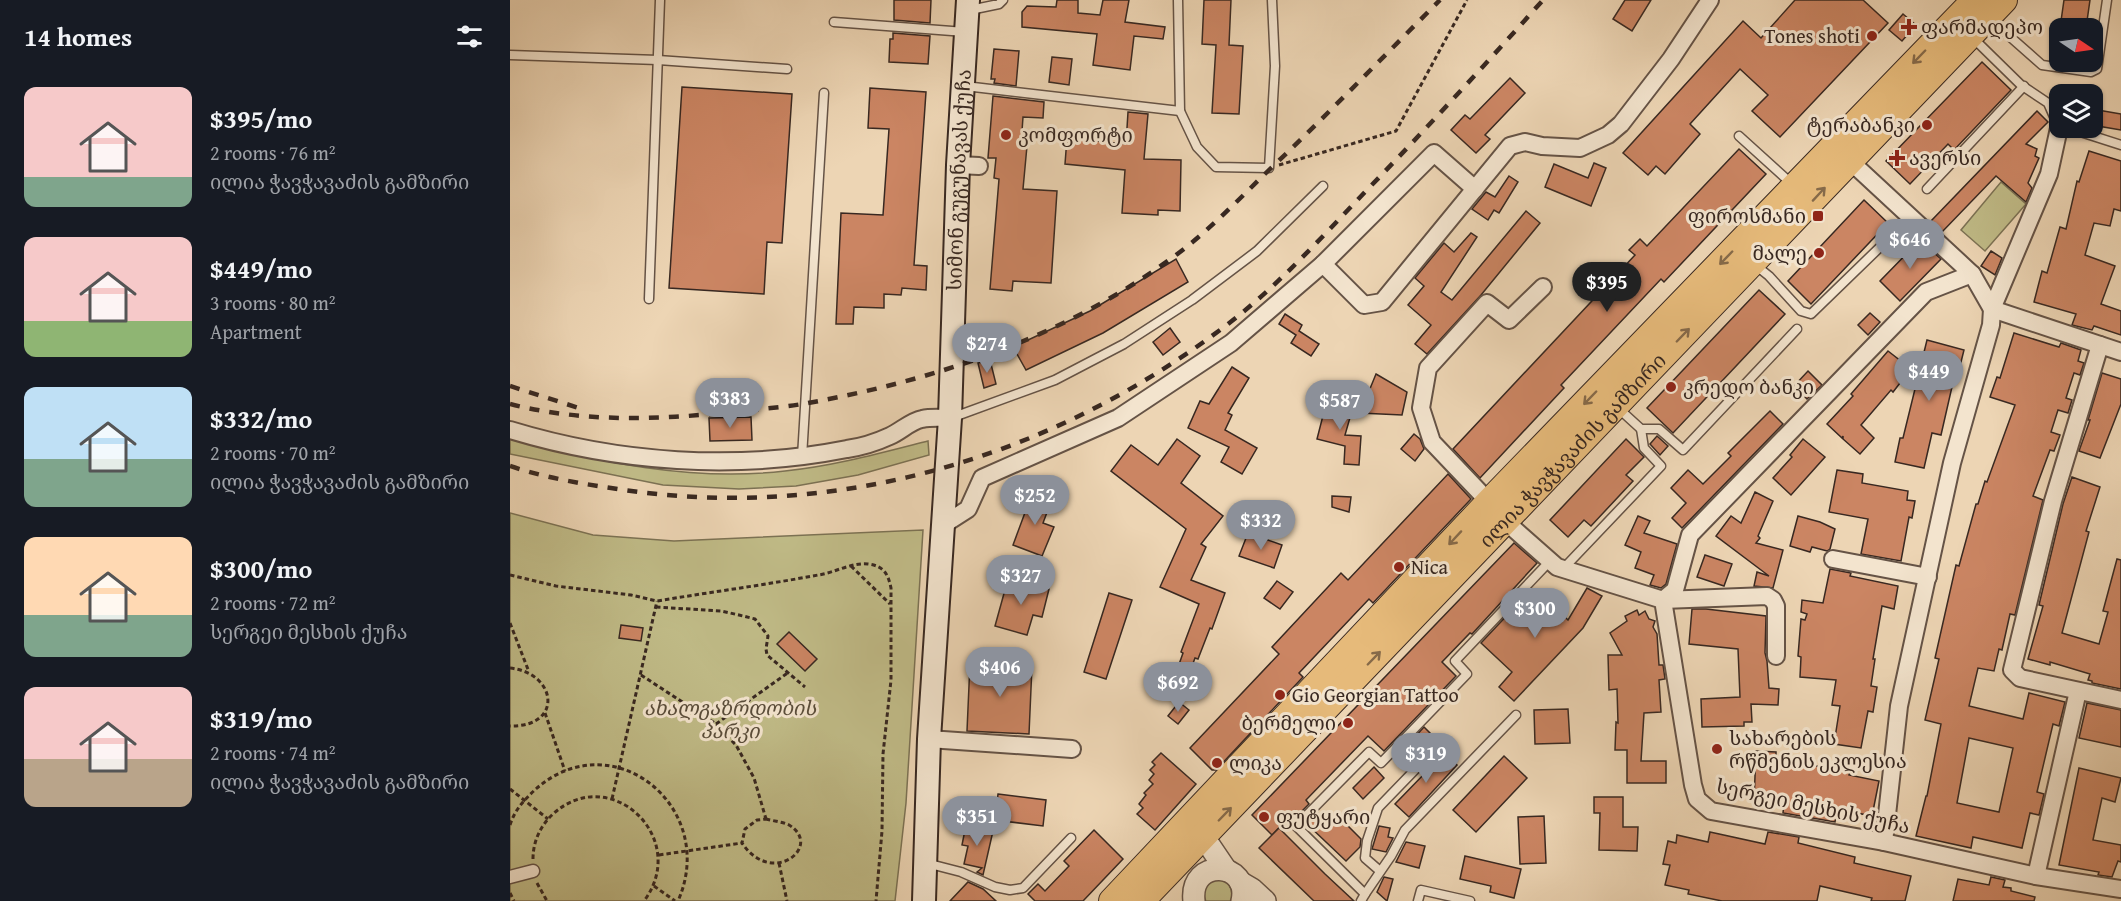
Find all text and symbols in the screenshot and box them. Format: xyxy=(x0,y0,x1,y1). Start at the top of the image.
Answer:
place label: ფარმადეპო xyxy=(1921,12,2043,41)
text: 14 homes xyxy=(24,17,132,56)
north arrow xyxy=(2049,18,2103,72)
map controls xyxy=(2049,18,2103,138)
icon: filters xyxy=(453,20,486,53)
marker: ფარმადეპო xyxy=(1902,20,1916,34)
place label: Tones shoti xyxy=(1764,21,1860,50)
marker: Tones shoti xyxy=(1865,29,1879,43)
one-way arrow xyxy=(1912,50,1927,65)
street label: სიმონ გუგუნავას ქუჩა xyxy=(939,68,978,291)
button: layers xyxy=(2049,84,2103,138)
text: $395/mo xyxy=(210,99,312,138)
place label: ტერაბანკი xyxy=(1807,110,1915,139)
icon: home xyxy=(72,111,144,183)
marker: ტერაბანკი xyxy=(1920,118,1934,132)
place label: კომფორტი xyxy=(1018,120,1133,149)
marker: კომფორტი xyxy=(999,128,1013,142)
text: 2 rooms · 76 m² xyxy=(210,138,336,167)
place label: ავერსი xyxy=(1909,143,1981,172)
marker: ავერსი xyxy=(1890,151,1904,165)
text: ილია ჭავჭავაძის გამზირი xyxy=(210,167,469,196)
one-way arrow xyxy=(1812,187,1826,202)
place label: ფიროსმანი xyxy=(1688,201,1806,230)
marker: ფიროსმანი xyxy=(1811,209,1825,223)
pin: $646 xyxy=(1874,219,1946,270)
text: $646 xyxy=(1889,224,1931,253)
place label: მალე xyxy=(1752,238,1807,267)
marker: მალე xyxy=(1812,246,1826,260)
text: $449/mo xyxy=(210,249,312,288)
one-way arrow xyxy=(1719,250,1733,265)
icon: home xyxy=(72,261,144,333)
pin: $395 xyxy=(1571,262,1643,313)
text: $395 xyxy=(1586,267,1628,296)
text: 3 rooms · 80 m² xyxy=(210,288,336,317)
text: Apartment xyxy=(210,317,302,346)
pin: $274 xyxy=(951,323,1023,374)
one-way arrow xyxy=(1676,327,1691,342)
text: $274 xyxy=(966,328,1008,357)
street label: ილია ჭავჭავაძის გამზირი xyxy=(1472,346,1672,554)
pin: $449 xyxy=(1893,351,1965,402)
text: $449 xyxy=(1908,356,1950,385)
place label: კრედო ბანკი xyxy=(1683,372,1814,401)
pin: $383 xyxy=(694,378,766,429)
pin: $587 xyxy=(1304,380,1376,431)
marker: კრედო ბანკი xyxy=(1664,380,1678,394)
text: $383 xyxy=(709,383,751,412)
text: $587 xyxy=(1319,385,1361,414)
one-way arrow xyxy=(1583,390,1597,405)
text: $332/mo xyxy=(210,399,312,438)
icon: home xyxy=(72,411,144,483)
text: 2 rooms · 70 m² xyxy=(210,438,336,467)
text: ილია ჭავჭავაძის გამზირი xyxy=(210,467,469,496)
pin: $252 xyxy=(999,475,1071,526)
text: $252 xyxy=(1014,480,1056,509)
pin: $332 xyxy=(1225,500,1297,551)
text: $332 xyxy=(1240,505,1282,534)
one-way arrow xyxy=(1448,531,1462,546)
text: $300/mo xyxy=(210,549,312,588)
place label: Nica xyxy=(1411,552,1449,581)
pin: $327 xyxy=(985,555,1057,606)
text: $327 xyxy=(1000,560,1042,589)
marker: Nica xyxy=(1392,560,1406,574)
icon: home xyxy=(72,561,144,633)
text: 2 rooms · 72 m² xyxy=(210,588,336,617)
pin: $300 xyxy=(1499,588,1571,639)
text: $300 xyxy=(1514,593,1556,622)
text: სერგეი მესხის ქუჩა xyxy=(210,617,408,646)
pin: $406 xyxy=(964,647,1036,698)
one-way arrow xyxy=(1367,650,1382,665)
text: $406 xyxy=(979,652,1021,681)
pin: $692 xyxy=(1142,662,1214,713)
text: $692 xyxy=(1157,667,1199,696)
place label: Gio Georgian Tattoo xyxy=(1292,680,1459,709)
marker: Gio Georgian Tattoo xyxy=(1273,688,1287,702)
park label: ახალგაზრდობის პარკი xyxy=(644,693,817,745)
text: $319/mo xyxy=(210,699,312,738)
place label: ბერმელი xyxy=(1241,708,1336,737)
icon: home xyxy=(72,711,144,783)
marker: ბერმელი xyxy=(1341,716,1355,730)
place label: სახარების რწმენის ეკლესია xyxy=(1729,723,1907,775)
pin: $319 xyxy=(1390,733,1462,784)
text: 2 rooms · 74 m² xyxy=(210,738,336,767)
text: $319 xyxy=(1405,738,1447,767)
marker: სახარების რწმენის ეკლესია xyxy=(1710,742,1724,756)
place label: ლიკა xyxy=(1229,748,1282,777)
marker: ლიკა xyxy=(1210,756,1224,770)
text: ილია ჭავჭავაძის გამზირი xyxy=(210,767,469,796)
street label: სერგეი მესხის ქუჩა xyxy=(1713,771,1913,840)
pin: $351 xyxy=(941,796,1013,847)
text: $351 xyxy=(956,801,998,830)
place label: ფუტყარი xyxy=(1276,802,1370,831)
one-way arrow xyxy=(1218,806,1232,821)
marker: ფუტყარი xyxy=(1257,810,1271,824)

